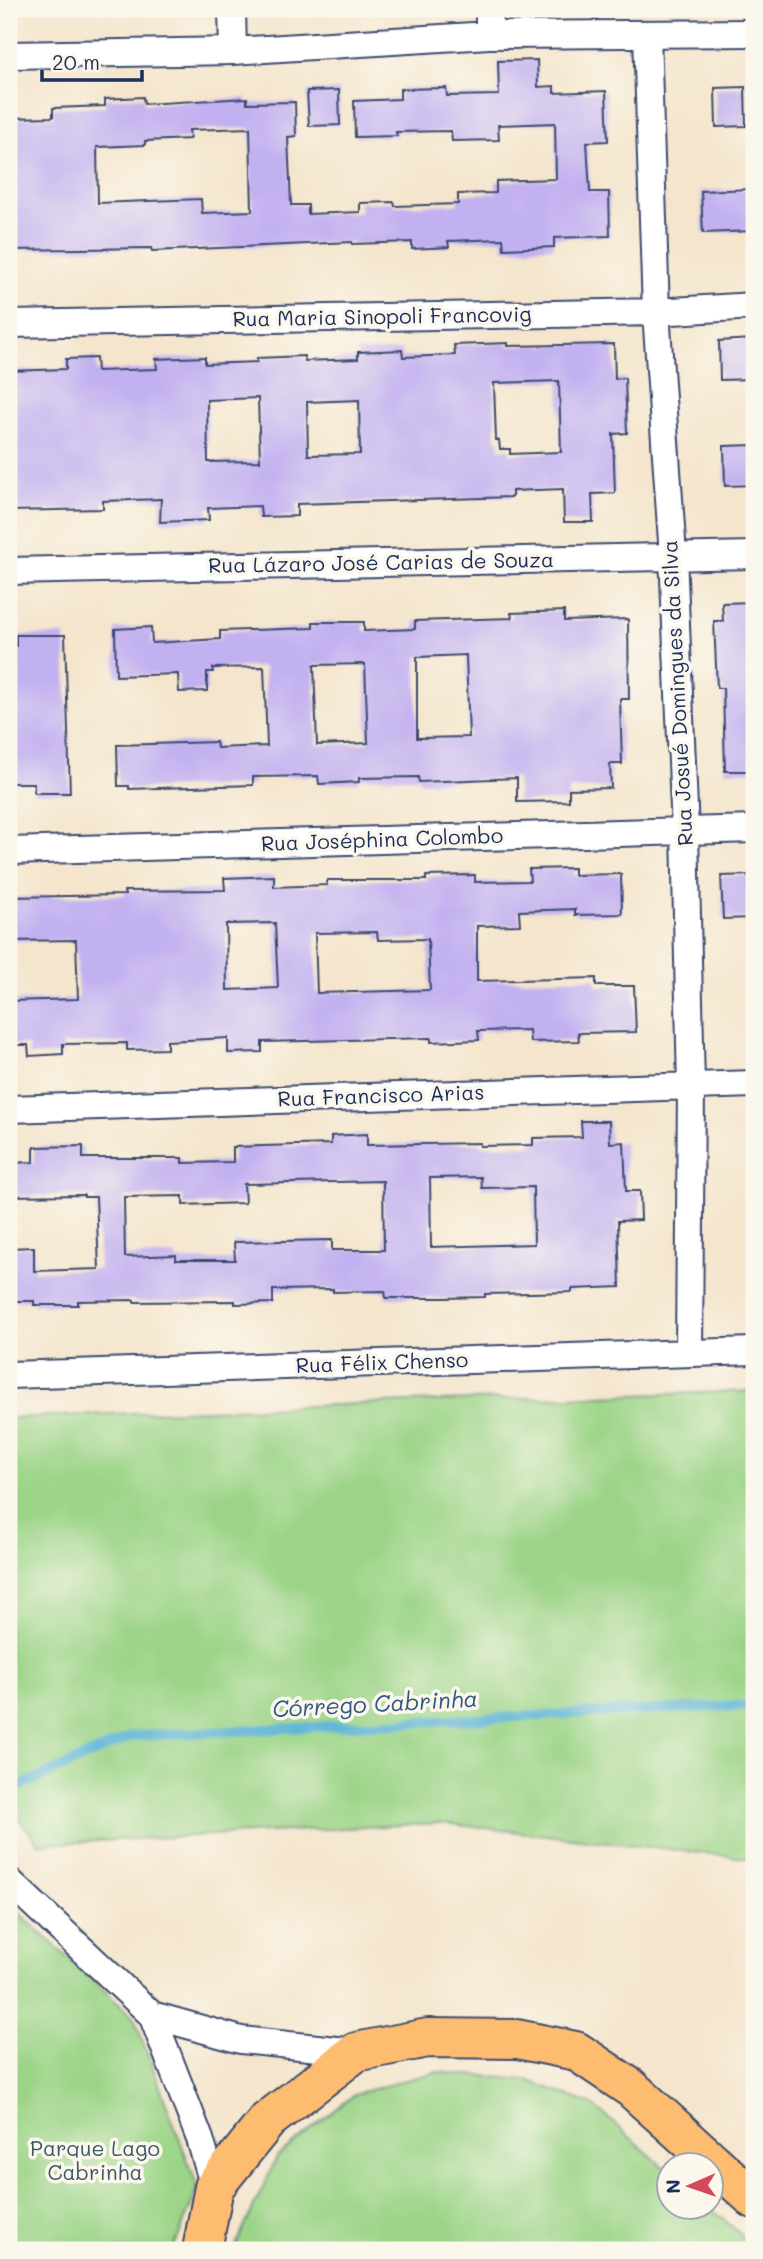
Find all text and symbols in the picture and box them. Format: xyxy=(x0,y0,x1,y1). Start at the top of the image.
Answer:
scale bar xyxy=(42,38,142,82)
text: 20 m xyxy=(52,48,100,75)
street label: Rua Maria Sinopoli Francovig xyxy=(232,299,532,332)
street label: Rua Josué Domingues da Silva xyxy=(655,539,698,847)
street label: Rua Lázaro José Carias de Souza xyxy=(208,545,554,578)
street label: Rua Joséphina Colombo xyxy=(260,821,504,856)
street label: Rua Francisco Arias xyxy=(277,1077,485,1112)
street label: Rua Félix Chenso xyxy=(295,1345,469,1378)
water label: Córrego Cabrinha xyxy=(271,1683,478,1723)
park label: Parque Lago Cabrinha xyxy=(30,2134,160,2185)
north arrow xyxy=(654,2150,724,2220)
text: N xyxy=(660,2179,685,2194)

